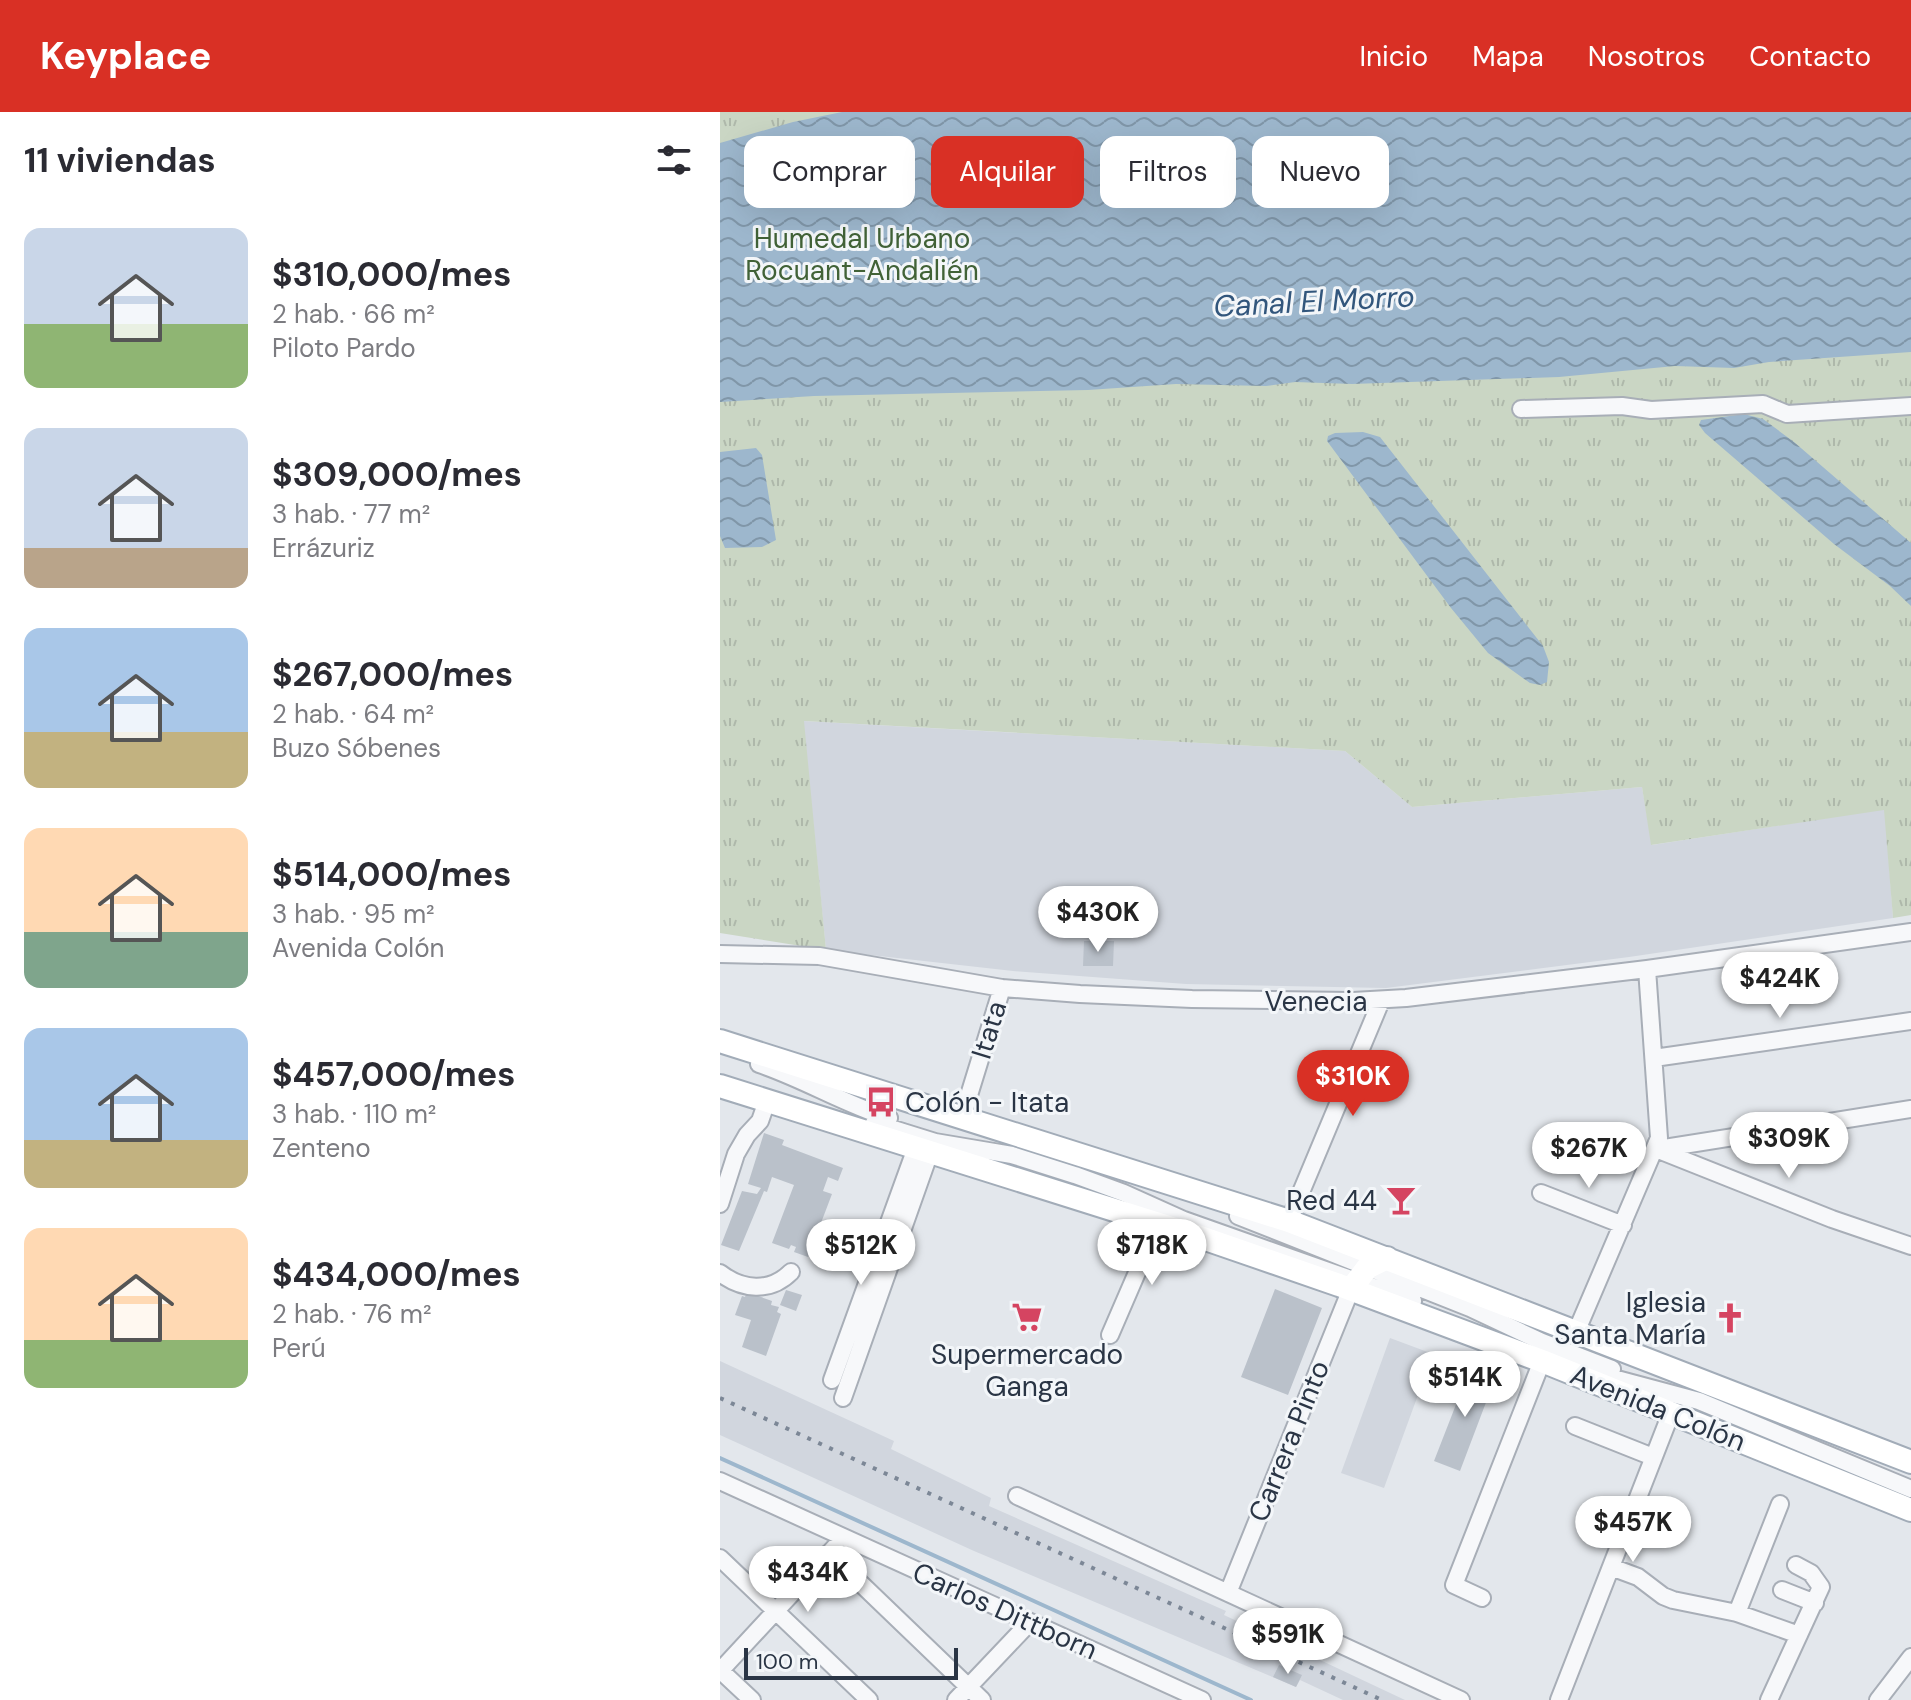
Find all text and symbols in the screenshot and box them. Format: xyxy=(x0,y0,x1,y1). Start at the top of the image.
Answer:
text: Keyplace xyxy=(40,31,211,81)
text: Inicio xyxy=(1359,38,1428,75)
text: Mapa xyxy=(1472,38,1544,75)
text: Nosotros xyxy=(1588,38,1705,75)
text: Contacto xyxy=(1749,38,1871,75)
chip: Comprar xyxy=(744,136,915,208)
chip: Alquilar xyxy=(931,136,1084,208)
chip: Filtros xyxy=(1100,136,1236,208)
chip: Nuevo xyxy=(1252,136,1389,208)
text: 11 viviendas xyxy=(24,138,216,183)
icon: filters xyxy=(652,138,696,182)
park label: Humedal Urbano Rocuant-Andalién xyxy=(745,220,979,289)
text: $310,000/mes xyxy=(272,252,511,297)
icon: home xyxy=(88,260,184,356)
water label: Canal El Morro xyxy=(1212,276,1416,326)
text: 2 hab. · 66 m² xyxy=(272,297,435,331)
text: Piloto Pardo xyxy=(272,331,416,365)
text: $309,000/mes xyxy=(272,452,522,497)
icon: home xyxy=(88,460,184,556)
text: 3 hab. · 77 m² xyxy=(272,497,430,531)
text: Errázuriz xyxy=(272,531,375,565)
text: $267,000/mes xyxy=(272,652,513,697)
icon: home xyxy=(88,660,184,756)
text: 2 hab. · 64 m² xyxy=(272,697,434,731)
text: Buzo Sóbenes xyxy=(272,731,441,765)
text: $514,000/mes xyxy=(272,852,511,897)
icon: home xyxy=(88,860,184,956)
pin: $430K xyxy=(1042,886,1154,954)
text: $430K xyxy=(1056,895,1140,929)
text: 3 hab. · 95 m² xyxy=(272,897,435,931)
text: Avenida Colón xyxy=(272,931,444,965)
pin: $424K xyxy=(1724,952,1836,1020)
text: $424K xyxy=(1739,961,1821,995)
street label: Venecia xyxy=(1265,983,1367,1020)
street label: Itata xyxy=(963,997,1015,1063)
pin: $310K xyxy=(1297,1050,1409,1118)
text: $457,000/mes xyxy=(272,1052,515,1097)
text: $310K xyxy=(1315,1059,1391,1093)
icon: home xyxy=(88,1060,184,1156)
place label: Colón - Itata xyxy=(905,1084,1069,1121)
bus stop icon: Colón - Itata xyxy=(864,1085,898,1119)
text: 3 hab. · 110 m² xyxy=(272,1097,436,1131)
pin: $309K xyxy=(1733,1112,1845,1180)
text: $309K xyxy=(1747,1121,1831,1155)
pin: $267K xyxy=(1533,1122,1645,1190)
text: Zenteno xyxy=(272,1131,371,1165)
text: $267K xyxy=(1550,1131,1628,1165)
place label: Red 44 xyxy=(1286,1182,1377,1219)
bar icon: Red 44 xyxy=(1384,1183,1418,1217)
pin: $512K xyxy=(805,1219,917,1287)
pin: $718K xyxy=(1096,1219,1208,1287)
text: $512K xyxy=(824,1228,898,1262)
text: $718K xyxy=(1115,1228,1189,1262)
text: $434,000/mes xyxy=(272,1252,520,1297)
icon: home xyxy=(88,1260,184,1356)
place label: Iglesia Santa María xyxy=(1554,1284,1706,1353)
text: 2 hab. · 76 m² xyxy=(272,1297,432,1331)
supermarket icon: Supermercado Ganga xyxy=(1010,1300,1044,1334)
church icon: Iglesia Santa María xyxy=(1713,1301,1747,1335)
text: Perú xyxy=(272,1331,326,1365)
place label: Supermercado Ganga xyxy=(931,1336,1123,1405)
pin: $514K xyxy=(1409,1351,1521,1419)
street label: Carrera Pinto xyxy=(1240,1355,1338,1527)
street label: Avenida Colón xyxy=(1565,1356,1751,1460)
text: $514K xyxy=(1427,1360,1503,1394)
pin: $457K xyxy=(1577,1496,1689,1564)
text: $457K xyxy=(1593,1505,1673,1539)
pin: $434K xyxy=(752,1546,864,1614)
street label: Carlos Dittborn xyxy=(907,1554,1103,1668)
text: $434K xyxy=(767,1555,849,1589)
pin: $591K xyxy=(1232,1608,1344,1676)
text: $591K xyxy=(1251,1617,1325,1651)
scale bar xyxy=(744,1644,958,1680)
text: 100 m xyxy=(756,1647,818,1676)

